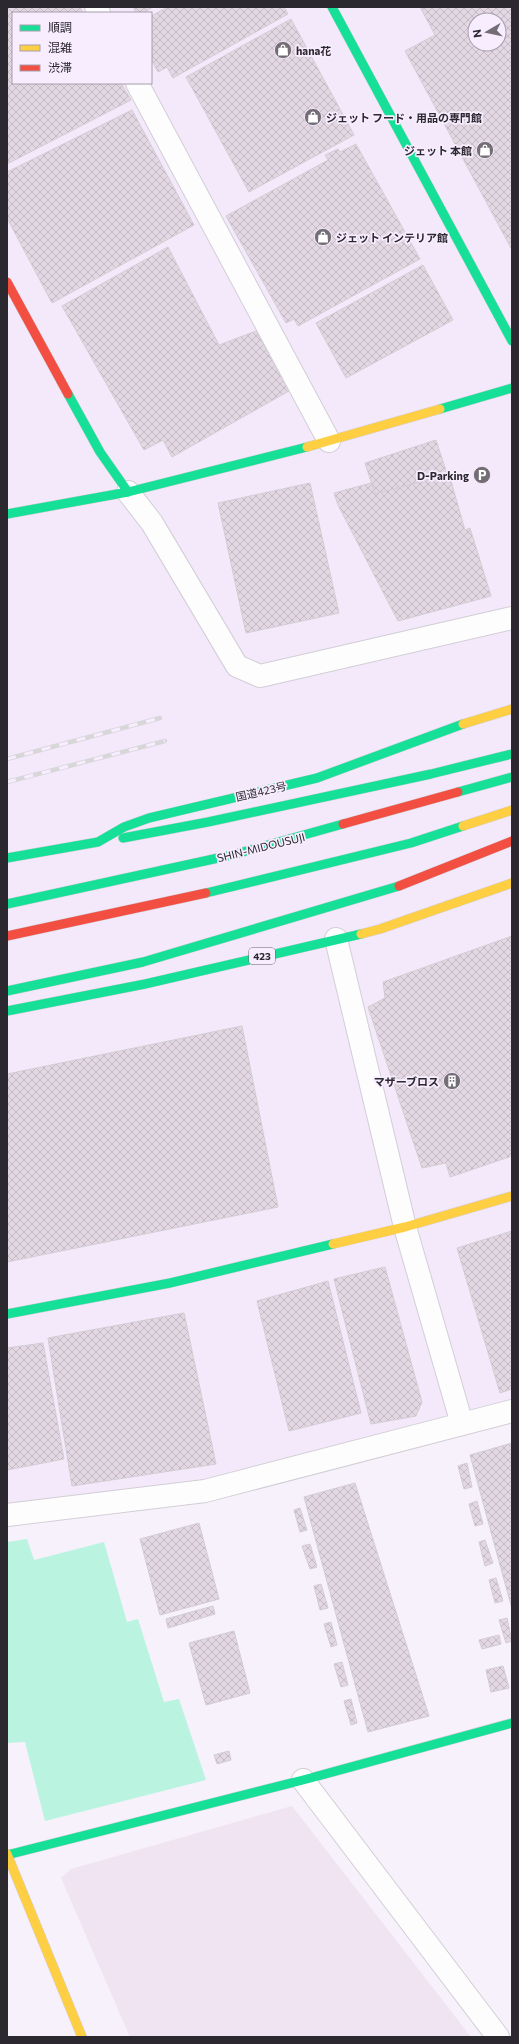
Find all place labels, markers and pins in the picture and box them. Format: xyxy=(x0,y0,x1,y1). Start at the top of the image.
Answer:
shop icon: hana花 xyxy=(273,40,293,60)
place label: hana花 xyxy=(296,44,331,57)
shop icon: ジェット フード・用品の専門館 xyxy=(303,107,323,127)
place label: ジェット フード・用品の専門館 xyxy=(326,111,482,124)
shop icon: ジェット 本館 xyxy=(475,140,495,160)
place label: ジェット 本館 xyxy=(404,144,472,157)
shop icon: ジェット インテリア館 xyxy=(313,227,333,247)
place label: ジェット インテリア館 xyxy=(336,231,448,244)
parking icon: D-Parking xyxy=(472,465,492,485)
place label: D-Parking xyxy=(417,469,469,482)
building icon: マザーブロス xyxy=(442,1071,462,1091)
place label: マザーブロス xyxy=(374,1075,439,1088)

